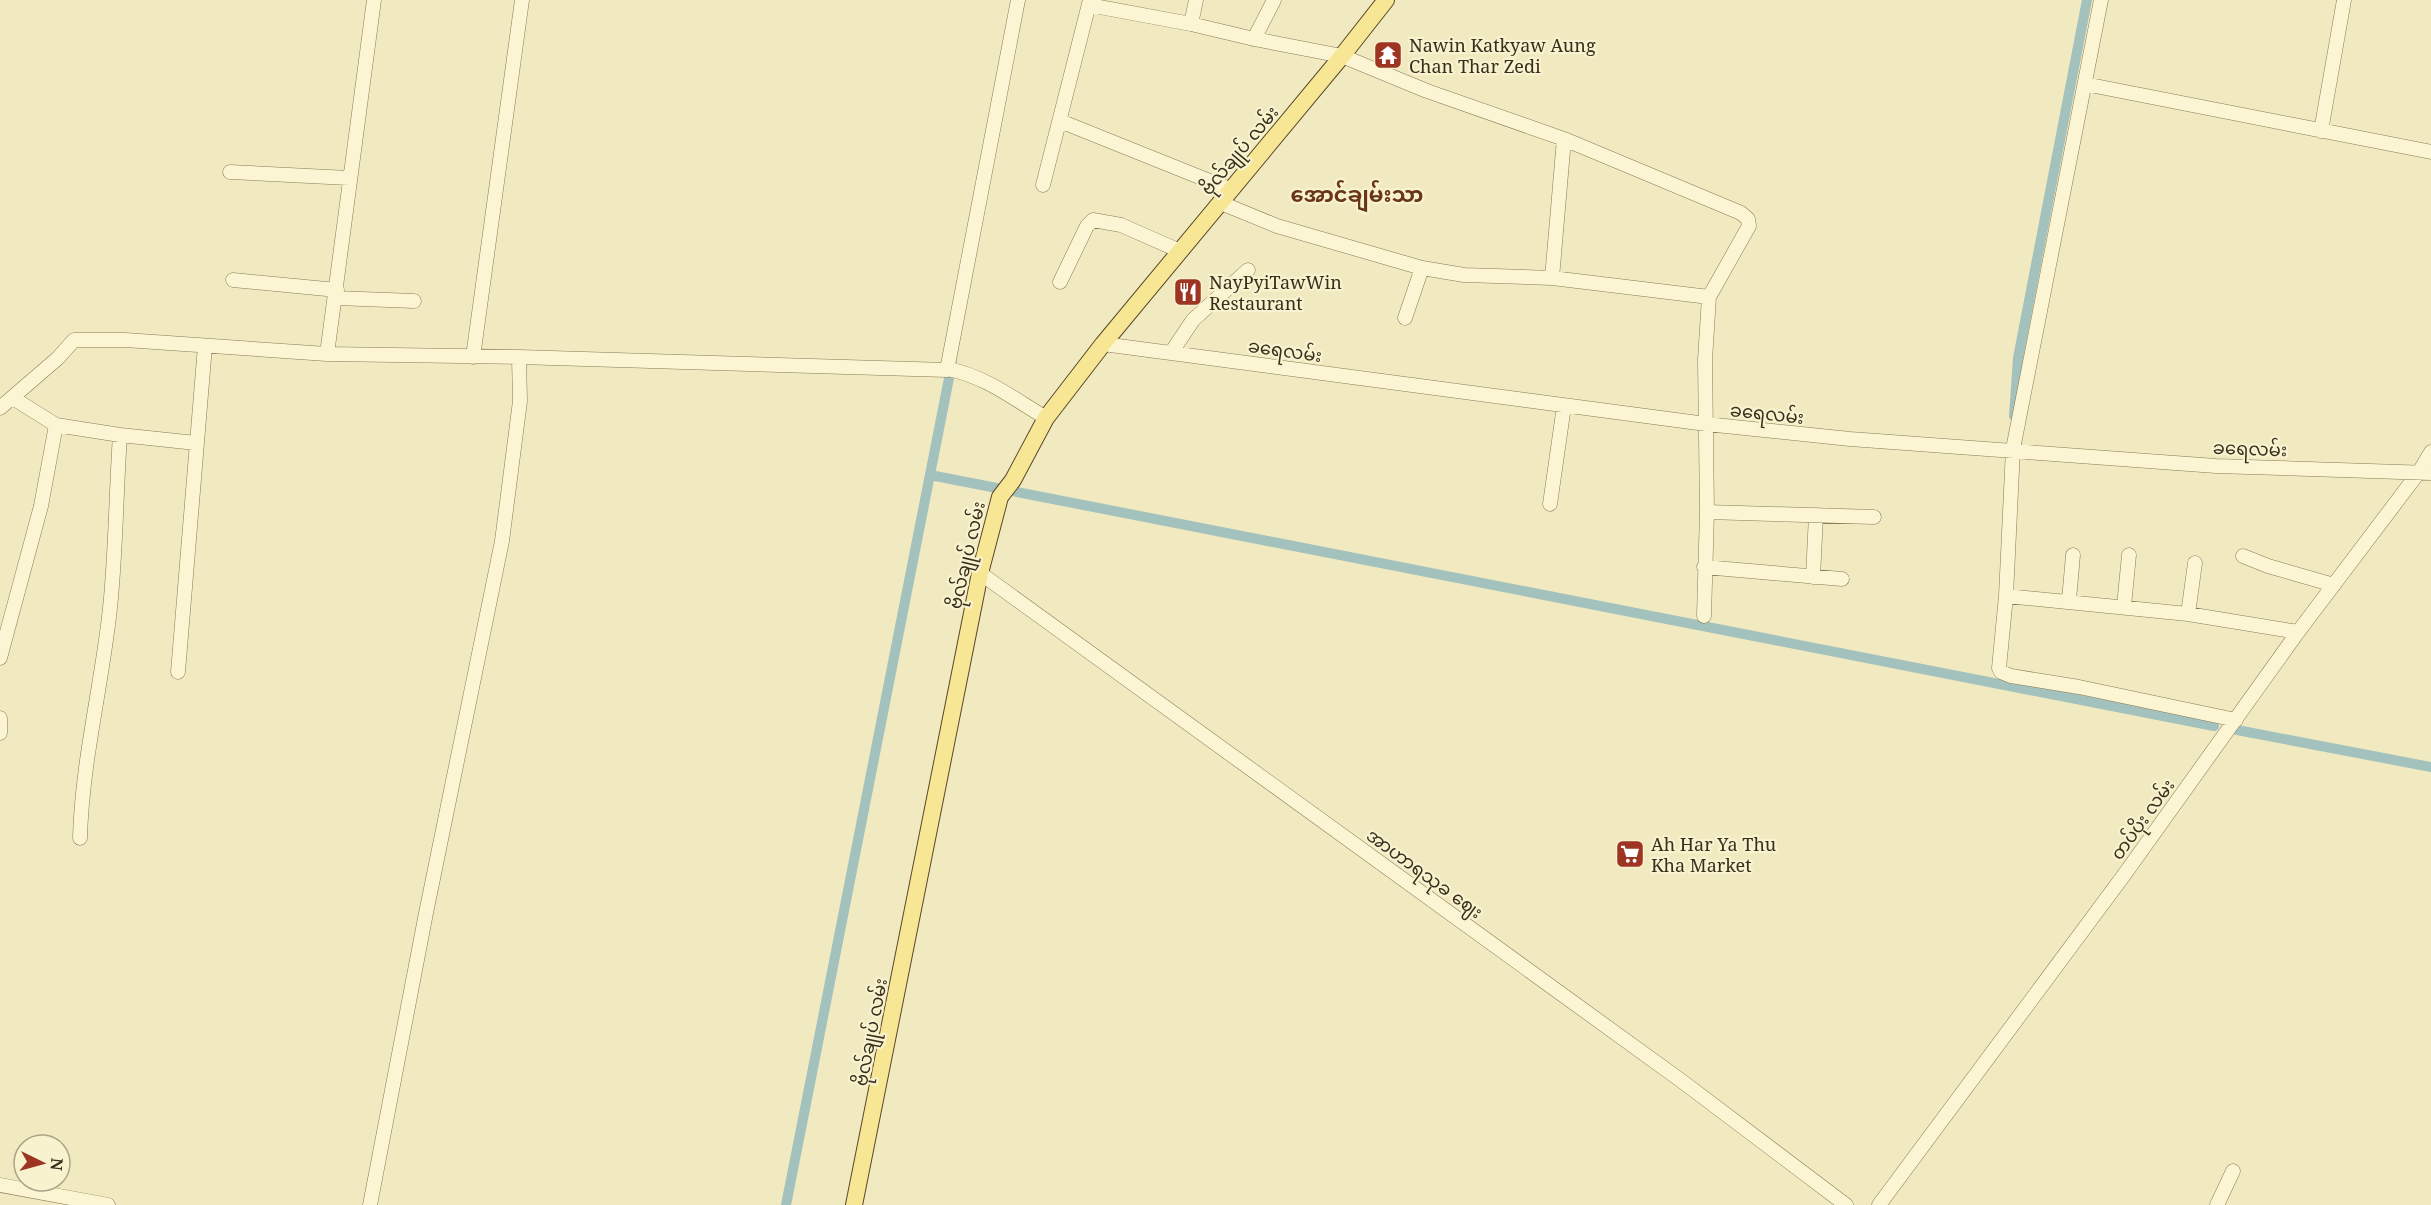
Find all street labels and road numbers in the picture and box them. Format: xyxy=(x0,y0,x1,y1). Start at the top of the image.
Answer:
street label: ဗိုလ်ချုပ် လမ်း xyxy=(1194,100,1286,202)
street label: ခရေလမ်း xyxy=(1246,333,1323,371)
street label: ခရေလမ်း xyxy=(1728,397,1805,433)
street label: ခရေလမ်း xyxy=(2212,435,2288,465)
street label: ဗိုလ်ချုပ် လမ်း xyxy=(941,499,994,612)
street label: တပ်ပိုး လမ်း xyxy=(2104,773,2183,866)
street label: အာဟာရသုခ ဈေး xyxy=(1360,823,1488,927)
street label: ဗိုလ်ချုပ် လမ်း xyxy=(847,976,896,1089)

